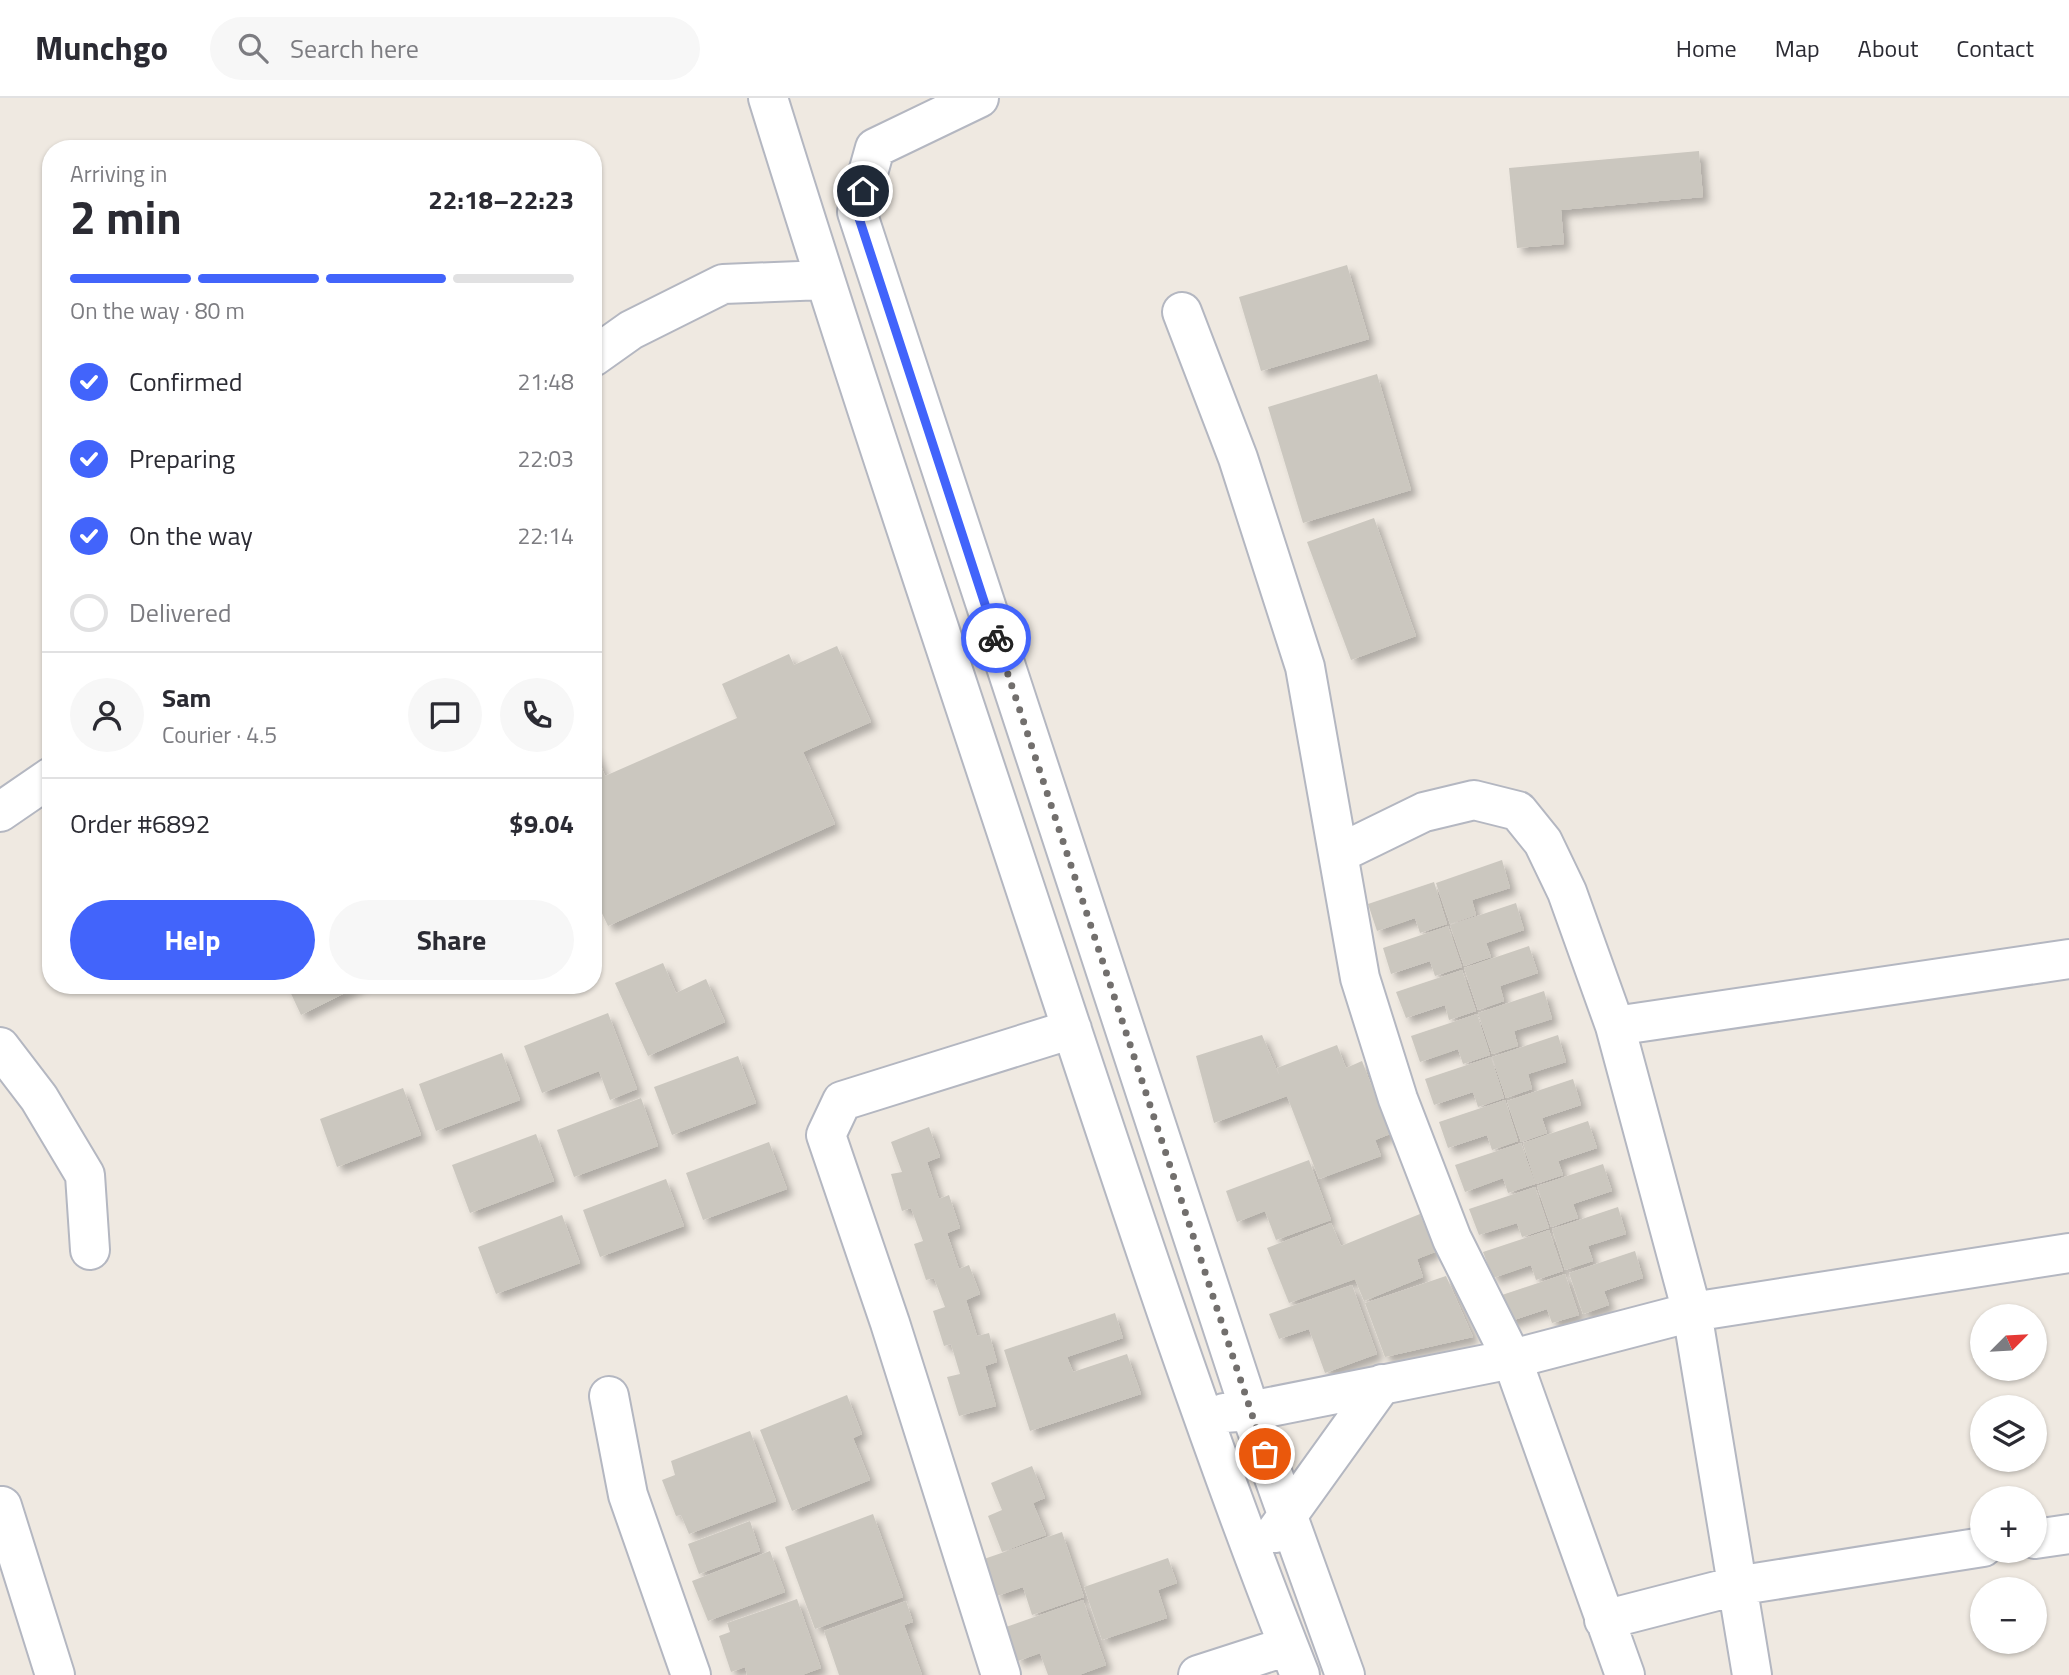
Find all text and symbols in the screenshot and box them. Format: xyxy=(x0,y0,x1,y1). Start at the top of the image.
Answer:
search box xyxy=(210,17,700,80)
text: Munchgo xyxy=(35,23,168,73)
icon: search xyxy=(234,29,272,67)
text: Search here xyxy=(290,29,419,68)
text: Home xyxy=(1676,30,1737,66)
text: Map xyxy=(1775,30,1820,66)
text: About xyxy=(1858,30,1918,66)
text: Contact xyxy=(1956,30,2034,66)
text: Arriving in xyxy=(70,156,167,191)
pin xyxy=(833,161,893,221)
icon: home xyxy=(844,172,882,210)
text: 22:18–22:23 xyxy=(428,180,574,219)
text: 2 min xyxy=(70,182,182,252)
text: On the way · 80 m xyxy=(70,293,245,328)
text: Confirmed xyxy=(129,362,243,401)
icon: check xyxy=(70,363,108,401)
text: 21:48 xyxy=(517,364,574,399)
text: Preparing xyxy=(129,439,235,478)
icon: check xyxy=(70,440,108,478)
text: 22:03 xyxy=(517,441,574,476)
text: On the way xyxy=(129,516,253,555)
icon: check xyxy=(70,517,108,555)
text: 22:14 xyxy=(517,518,574,553)
text: Delivered xyxy=(129,593,232,632)
courier xyxy=(961,603,1031,673)
icon: bike xyxy=(977,619,1015,657)
button: person xyxy=(70,678,144,752)
text: Sam xyxy=(162,678,211,717)
button: chat xyxy=(408,678,482,752)
button: phone xyxy=(500,678,574,752)
text: Courier · 4.5 xyxy=(162,717,277,752)
text: Order #6892 xyxy=(70,804,210,843)
text: $9.04 xyxy=(509,804,574,843)
button: Help xyxy=(70,900,315,980)
button: Share xyxy=(329,900,574,980)
north arrow xyxy=(1970,1304,2048,1381)
map controls xyxy=(1970,1304,2047,1654)
button: layers xyxy=(1970,1395,2047,1472)
pin xyxy=(1235,1424,1295,1484)
icon: bag xyxy=(1246,1435,1284,1473)
button: + xyxy=(1970,1486,2047,1563)
button: − xyxy=(1970,1577,2047,1654)

